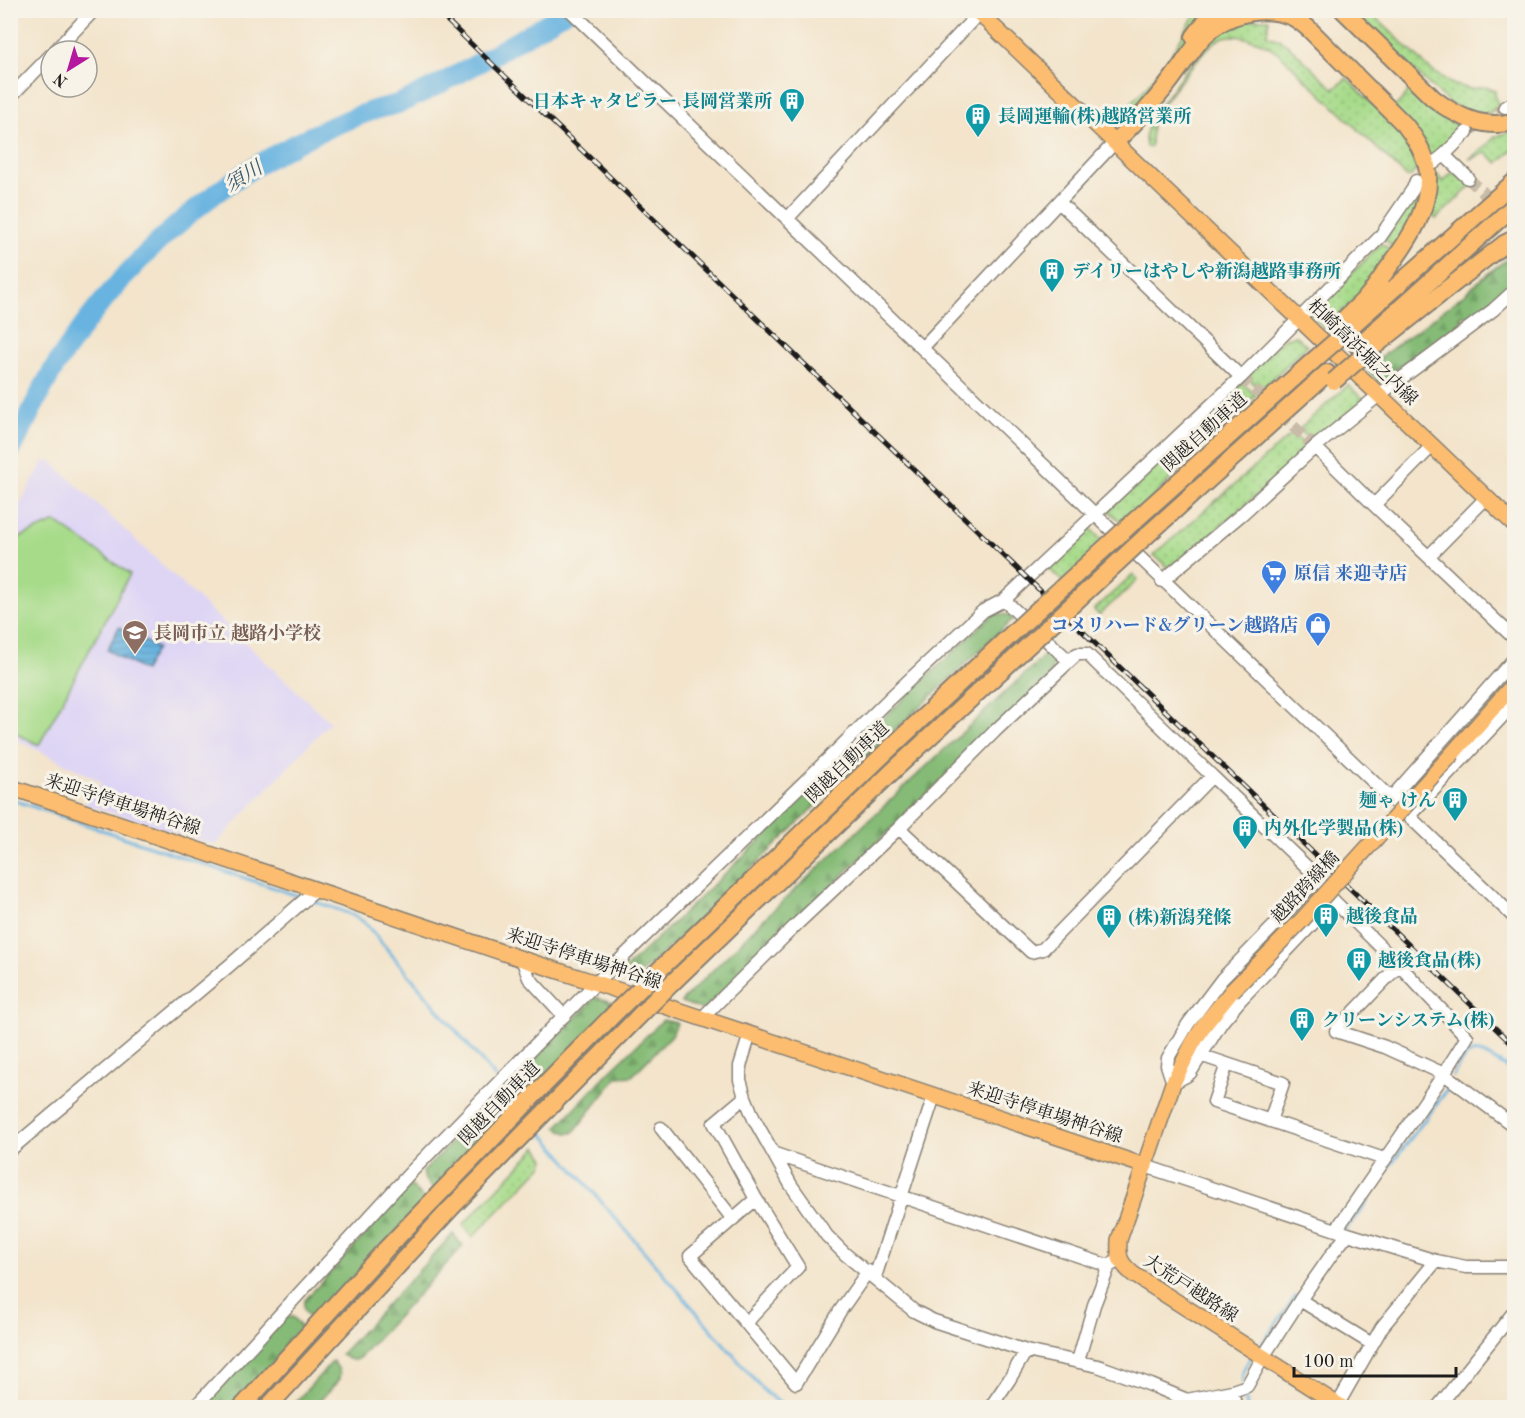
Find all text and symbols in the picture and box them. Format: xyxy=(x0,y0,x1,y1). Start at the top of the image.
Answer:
north arrow xyxy=(39,39,99,99)
text: N xyxy=(51,69,71,89)
building icon: 日本キャタピラー 長岡営業所 xyxy=(777,86,807,124)
place label: 日本キャタピラー 長岡営業所 xyxy=(533,91,772,111)
building icon: 長岡運輸(株)越路営業所 xyxy=(963,101,993,139)
place label: 長岡運輸(株)越路営業所 xyxy=(998,106,1191,126)
water label: 須川 xyxy=(221,156,268,197)
building icon: デイリーはやしや新潟越路事務所 xyxy=(1037,256,1067,294)
place label: デイリーはやしや新潟越路事務所 xyxy=(1072,261,1341,281)
street label: 柏崎高浜堀之内線 xyxy=(1304,295,1422,409)
street label: 関越自動車道 xyxy=(1157,388,1251,476)
supermarket icon: 原信 来迎寺店 xyxy=(1259,558,1289,596)
place label: 原信 来迎寺店 xyxy=(1294,563,1407,583)
shop icon: コメリハード&グリーン越路店 xyxy=(1303,610,1333,648)
place label: コメリハード&グリーン越路店 xyxy=(1051,615,1298,635)
school or university icon: 長岡市立 越路小学校 xyxy=(120,618,150,656)
place label: 長岡市立 越路小学校 xyxy=(154,623,321,643)
street label: 関越自動車道 xyxy=(801,717,893,807)
street label: 来迎寺停車場神谷線 xyxy=(43,769,203,839)
building icon: 麺ゃ けん xyxy=(1440,785,1470,823)
place label: 麺ゃ けん xyxy=(1359,790,1436,810)
building icon: 内外化学製品(株) xyxy=(1230,813,1260,851)
place label: 内外化学製品(株) xyxy=(1264,818,1403,838)
street label: 越路跨線橋 xyxy=(1267,847,1343,927)
building icon: 越後食品 xyxy=(1311,901,1341,939)
building icon: (株)新潟発條 xyxy=(1094,902,1124,940)
place label: 越後食品 xyxy=(1346,906,1418,926)
place label: (株)新潟発條 xyxy=(1128,907,1231,927)
street label: 来迎寺停車場神谷線 xyxy=(504,923,664,993)
building icon: 越後食品(株) xyxy=(1344,945,1374,983)
place label: 越後食品(株) xyxy=(1378,950,1481,970)
building icon: クリーンシステム(株) xyxy=(1287,1005,1317,1043)
place label: クリーンシステム(株) xyxy=(1322,1010,1495,1030)
street label: 関越自動車道 xyxy=(454,1057,544,1149)
street label: 来迎寺停車場神谷線 xyxy=(965,1077,1125,1147)
street label: 大荒戸越路線 xyxy=(1140,1250,1242,1326)
scale bar xyxy=(1294,1340,1456,1378)
text: 100 m xyxy=(1303,1353,1354,1371)

